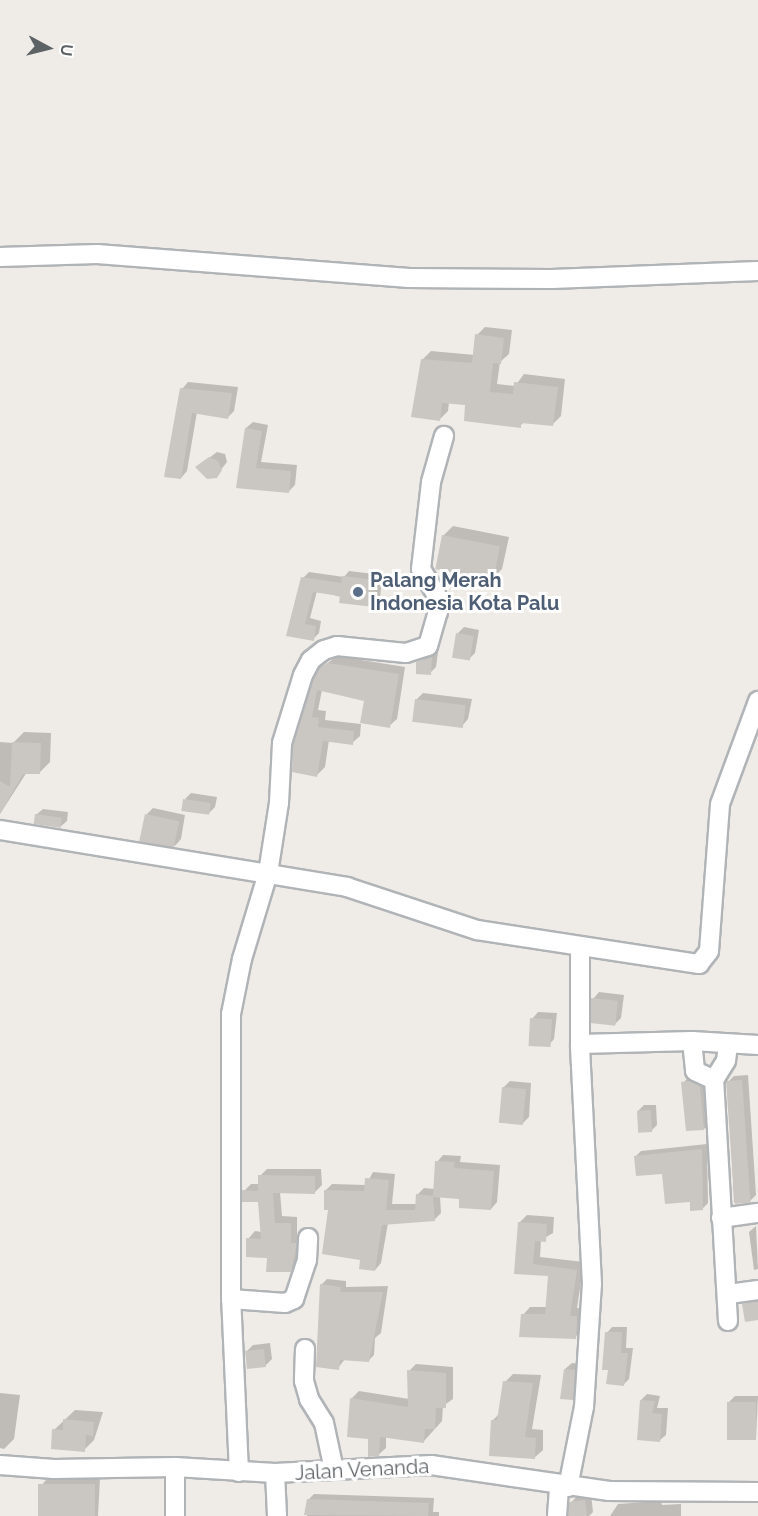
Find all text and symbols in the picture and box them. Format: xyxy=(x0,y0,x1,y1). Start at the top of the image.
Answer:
north arrow xyxy=(18,18,78,78)
text: U xyxy=(56,43,77,57)
place label: Palang Merah Indonesia Kota Palu xyxy=(370,568,559,615)
marker: Palang Merah Indonesia Kota Palu xyxy=(351,585,365,599)
street label: Jalan Venanda xyxy=(294,1454,430,1486)

